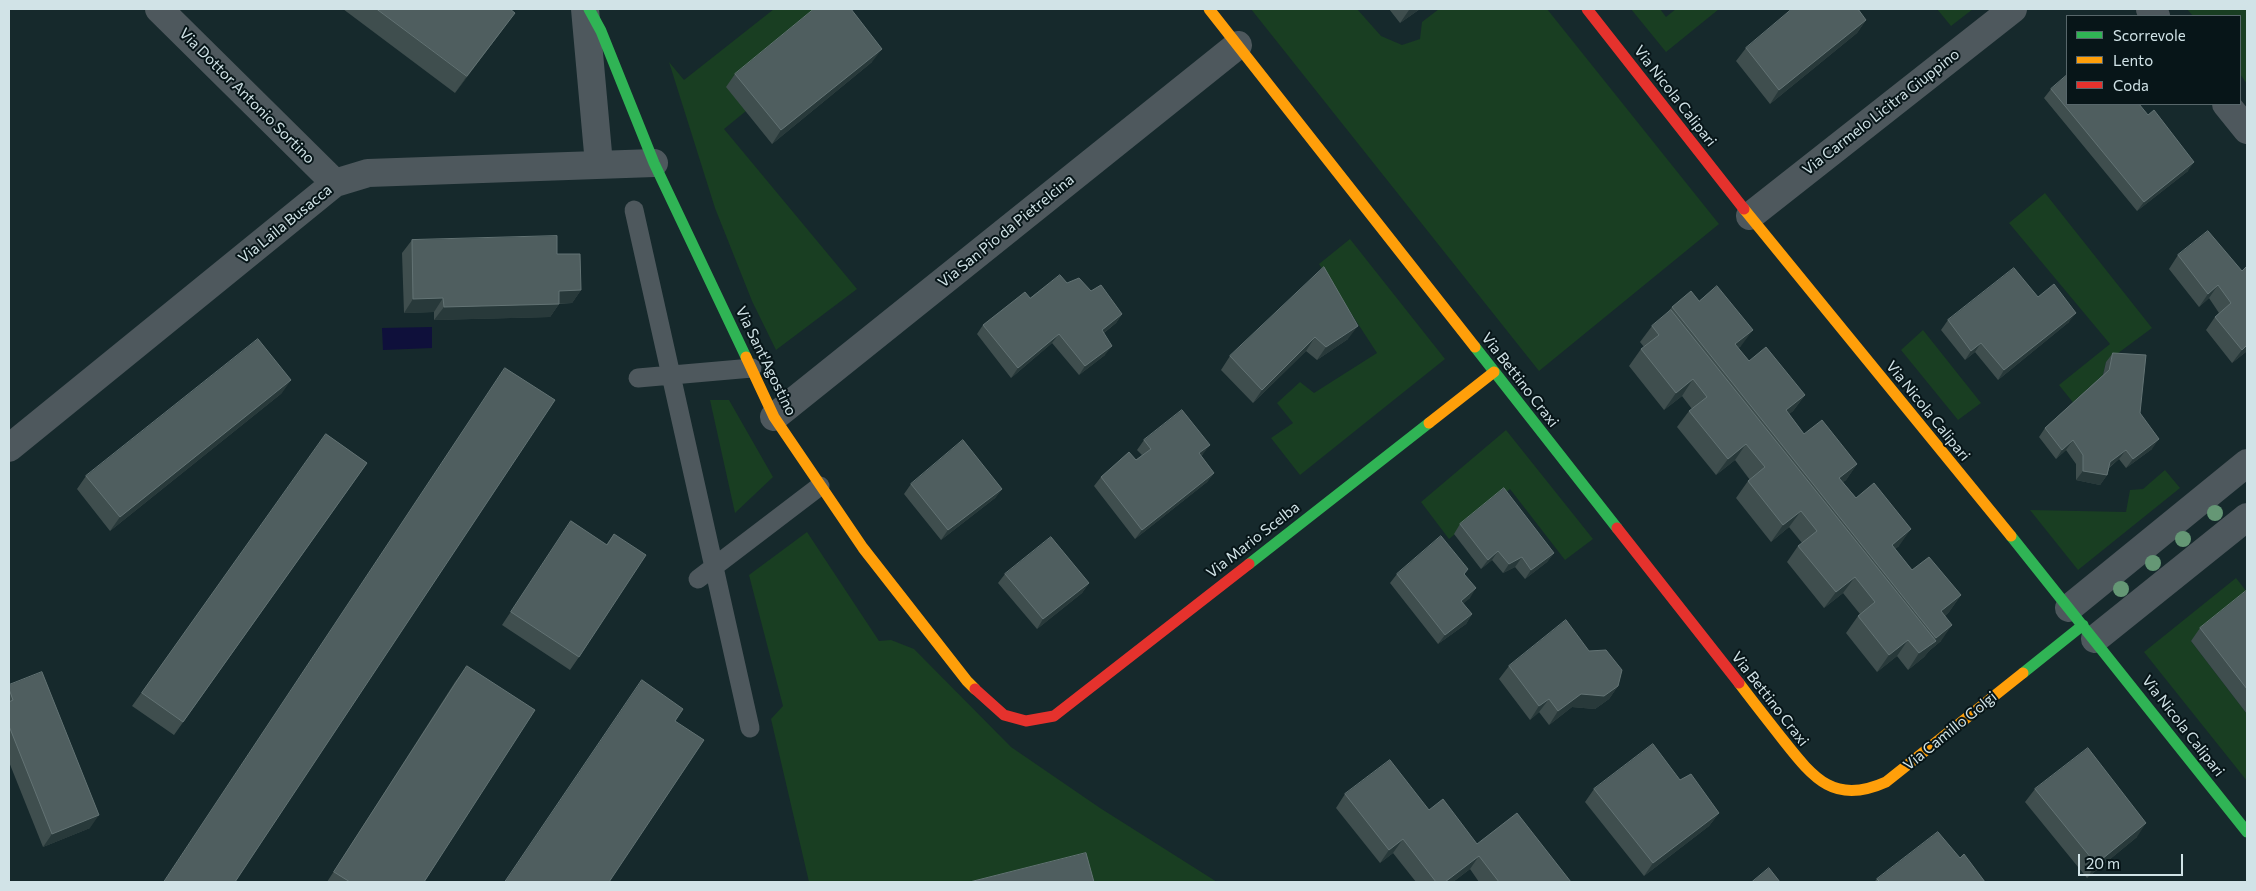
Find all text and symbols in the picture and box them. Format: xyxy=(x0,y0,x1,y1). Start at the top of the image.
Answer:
legend xyxy=(2066,15,2241,105)
street label: Via Dottor Antonio Sortino xyxy=(175,24,319,168)
text: Scorrevole xyxy=(2113,26,2186,44)
street label: Via Nicola Calipari xyxy=(1630,42,1720,150)
street label: Via Carmelo Licitra Giuppino xyxy=(1799,45,1963,179)
text: Lento xyxy=(2113,51,2153,69)
text: Coda xyxy=(2113,76,2149,94)
street label: Via San Pio da Pietrelcina xyxy=(934,171,1078,291)
street label: Via Laila Busacca xyxy=(235,181,335,267)
street label: Via Sant'Agostino xyxy=(732,303,800,419)
street label: Via Bettino Craxi xyxy=(1478,329,1562,431)
street label: Via Nicola Calipari xyxy=(1882,357,1974,465)
street label: Via Mario Scelba xyxy=(1203,498,1303,582)
street label: Via Bettino Craxi xyxy=(1728,648,1812,750)
street label: Via Nicola Calipari xyxy=(2138,672,2228,780)
street label: Via Camillo Golgi xyxy=(1900,688,2000,774)
scale bar xyxy=(2081,844,2186,876)
text: 20 m xyxy=(2086,854,2120,872)

